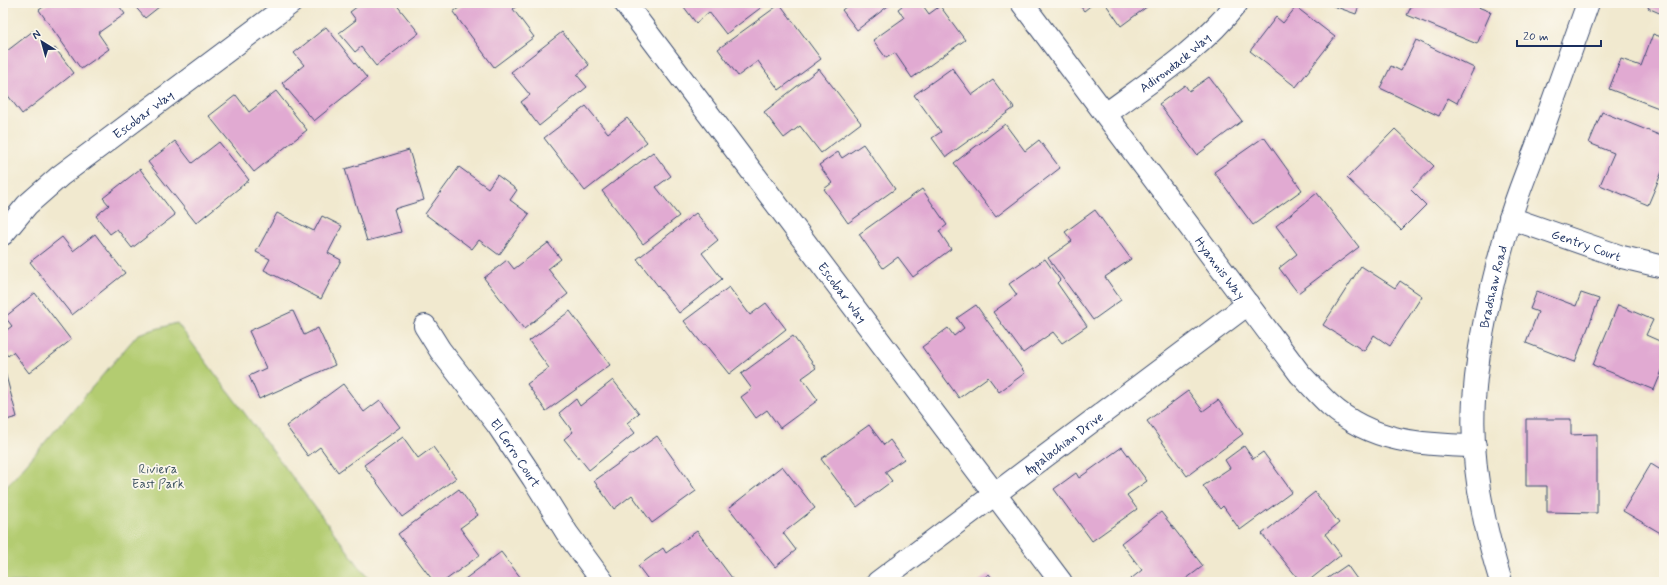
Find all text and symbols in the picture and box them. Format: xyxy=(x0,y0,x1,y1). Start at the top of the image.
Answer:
north arrow xyxy=(22,22,62,62)
scale bar xyxy=(1517,22,1601,48)
text: N xyxy=(29,27,44,43)
text: 20 m xyxy=(1523,29,1549,45)
street label: Adirondack Way xyxy=(1137,30,1215,97)
street label: Escobar Way xyxy=(110,87,177,143)
street label: Gentry Court xyxy=(1549,226,1623,266)
street label: Hyannis Way xyxy=(1190,234,1248,304)
street label: Bradshaw Road xyxy=(1476,244,1512,330)
street label: Escobar Way xyxy=(813,259,870,327)
street label: Appalachian Drive xyxy=(1022,409,1107,480)
street label: El Cerro Court xyxy=(486,416,544,491)
park label: Riviera East Park xyxy=(132,461,185,493)

